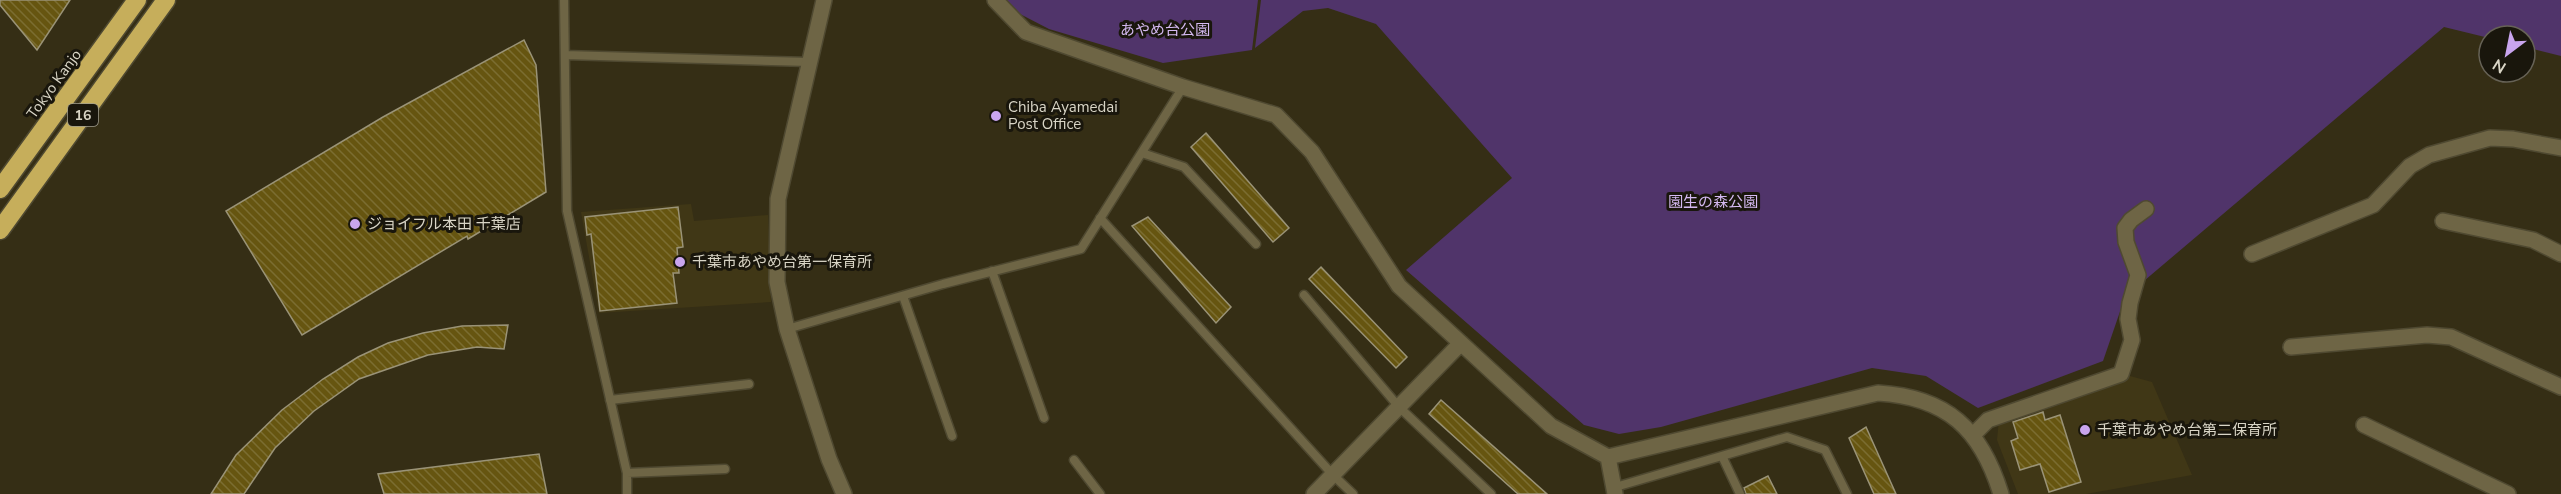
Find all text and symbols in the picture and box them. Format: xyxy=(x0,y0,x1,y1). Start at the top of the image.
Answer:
park label: あやめ台公園 xyxy=(1120,20,1210,40)
north arrow xyxy=(2477,24,2537,84)
street label: Tokyo Kanjo xyxy=(22,45,86,123)
text: N xyxy=(2489,53,2510,78)
place label: Chiba Ayamedai Post Office xyxy=(1008,97,1118,134)
road number: 16 xyxy=(68,104,98,126)
marker: Chiba Ayamedai Post Office xyxy=(989,109,1003,123)
park label: 園生の森公園 xyxy=(1668,192,1758,212)
place label: ジョイフル本田 千葉店 xyxy=(367,214,521,234)
marker: ジョイフル本田 千葉店 xyxy=(348,217,362,231)
place label: 千葉市あやめ台第一保育所 xyxy=(692,252,872,272)
marker: 千葉市あやめ台第一保育所 xyxy=(673,255,687,269)
place label: 千葉市あやめ台第二保育所 xyxy=(2097,420,2277,440)
marker: 千葉市あやめ台第二保育所 xyxy=(2078,423,2092,437)

